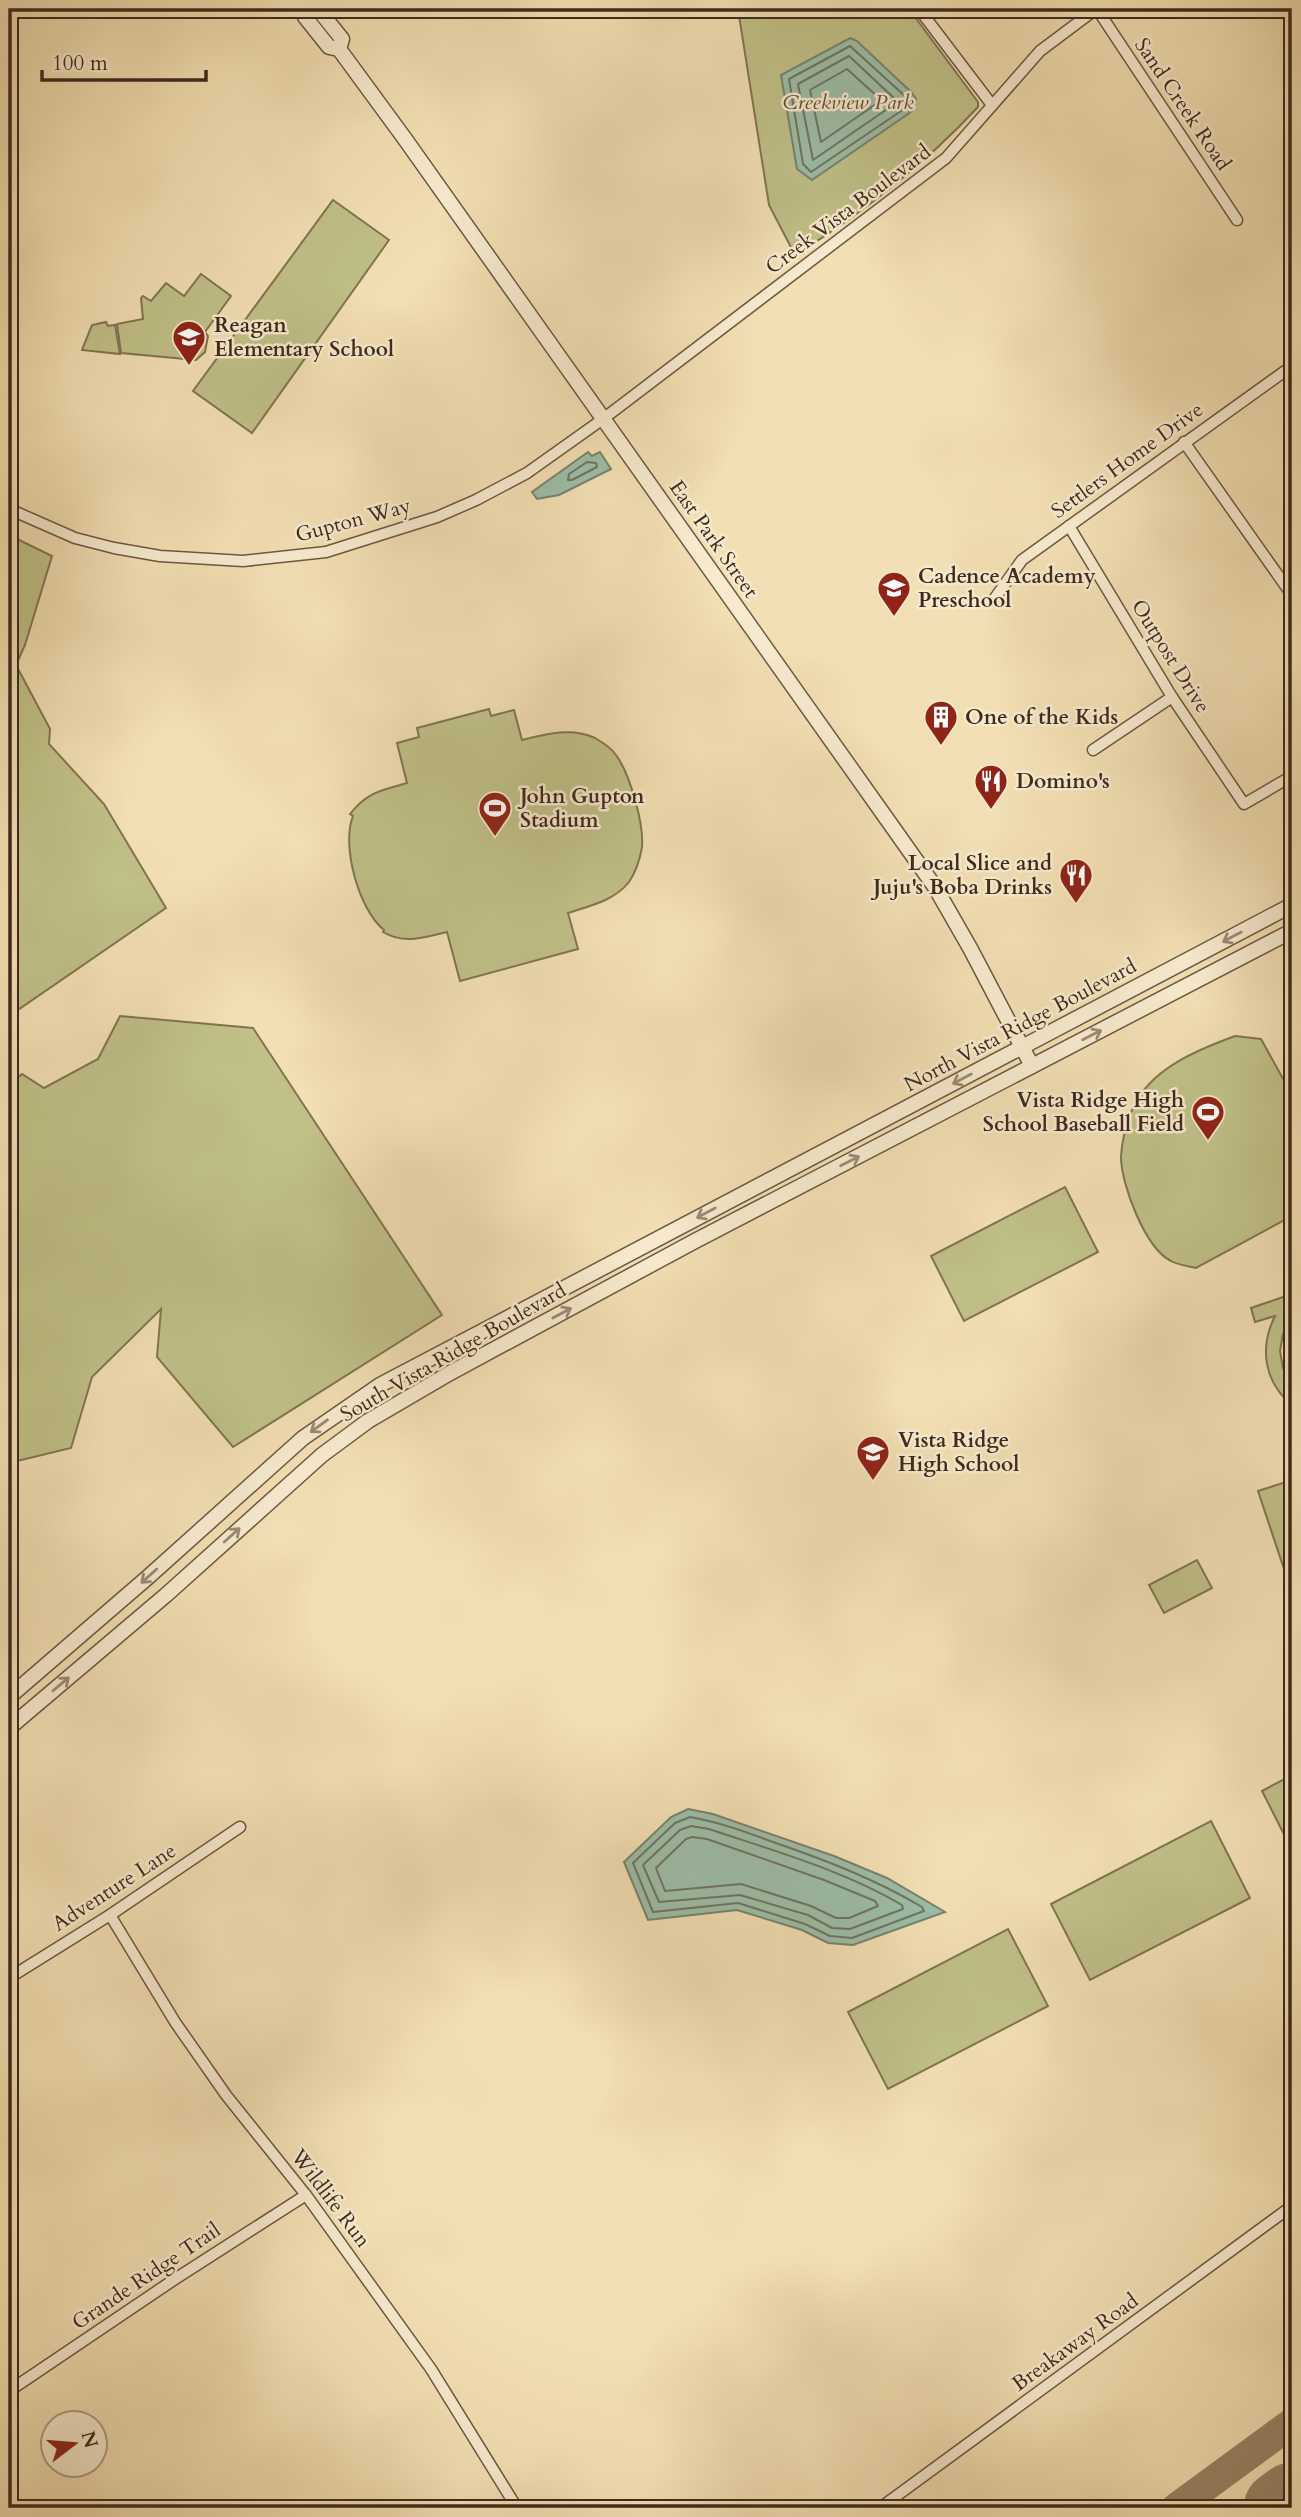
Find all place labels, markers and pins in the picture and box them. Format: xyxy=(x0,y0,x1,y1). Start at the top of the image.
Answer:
place label: Reagan Elementary School xyxy=(214,311,394,364)
school or university icon: Reagan Elementary School xyxy=(170,318,208,367)
place label: Cadence Academy Preschool xyxy=(918,562,1096,615)
school or university icon: Cadence Academy Preschool xyxy=(875,569,913,618)
building icon: One of the Kids xyxy=(922,698,960,747)
place label: One of the Kids xyxy=(965,703,1118,732)
restaurant icon: Domino's xyxy=(972,762,1010,811)
place label: Domino's xyxy=(1016,767,1110,796)
place label: John Gupton Stadium xyxy=(517,782,645,835)
sports icon: John Gupton Stadium xyxy=(476,789,514,838)
place label: Local Slice and Juju's Boba Drinks xyxy=(870,849,1052,902)
restaurant icon: Local Slice and Juju's Boba Drinks xyxy=(1057,856,1095,905)
place label: Vista Ridge High School Baseball Field xyxy=(983,1086,1184,1139)
sports icon: Vista Ridge High School Baseball Field xyxy=(1189,1093,1227,1142)
place label: Vista Ridge High School xyxy=(898,1426,1019,1479)
school or university icon: Vista Ridge High School xyxy=(854,1433,892,1482)

